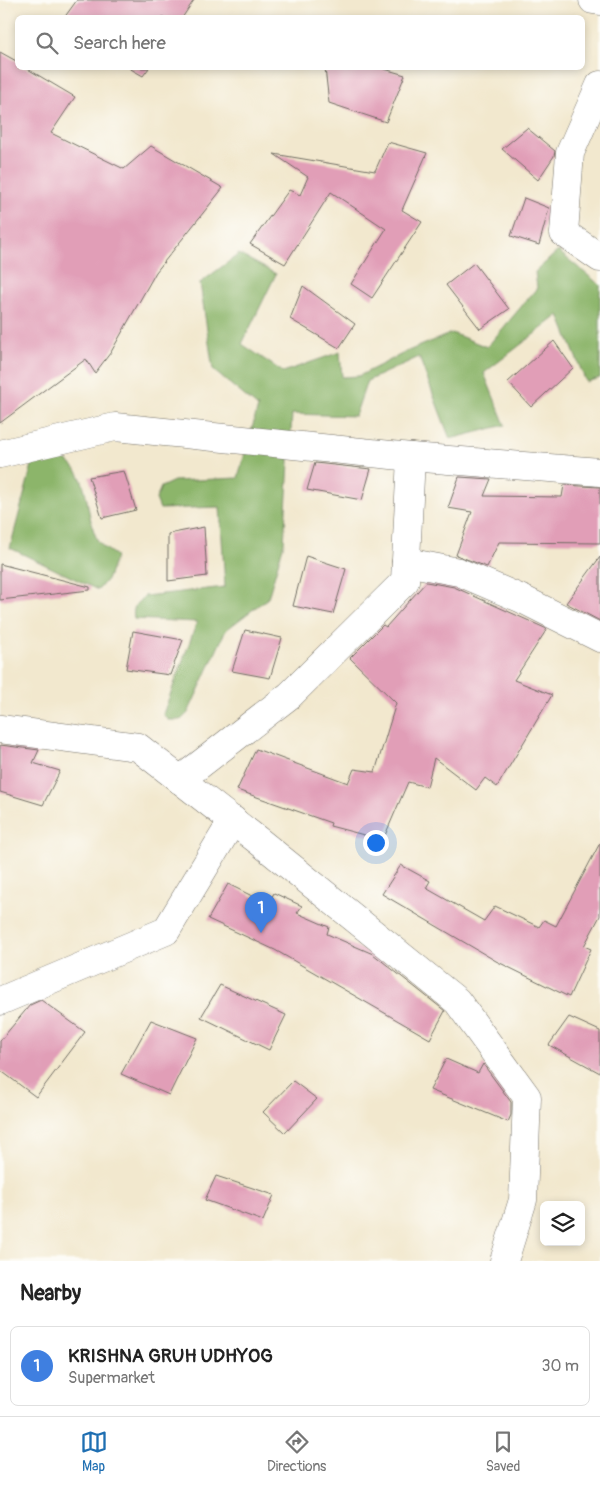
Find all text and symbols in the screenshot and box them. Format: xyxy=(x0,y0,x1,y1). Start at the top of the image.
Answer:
search box xyxy=(15,15,585,70)
icon: search xyxy=(33,29,61,57)
text: Search here xyxy=(73,31,166,55)
your location xyxy=(363,830,389,856)
pin: 1 xyxy=(245,892,277,933)
map controls xyxy=(540,1201,585,1246)
button: layers xyxy=(540,1201,585,1246)
text: Nearby xyxy=(20,1280,81,1307)
text: KRISHNA GRUH UDHYOG xyxy=(68,1344,273,1368)
text: 1 xyxy=(34,1356,40,1376)
text: 30 m xyxy=(541,1356,579,1376)
text: Supermarket xyxy=(68,1368,155,1388)
tab: Map xyxy=(80,1428,108,1475)
tab: Directions xyxy=(267,1428,326,1475)
tab: Saved xyxy=(486,1428,520,1475)

